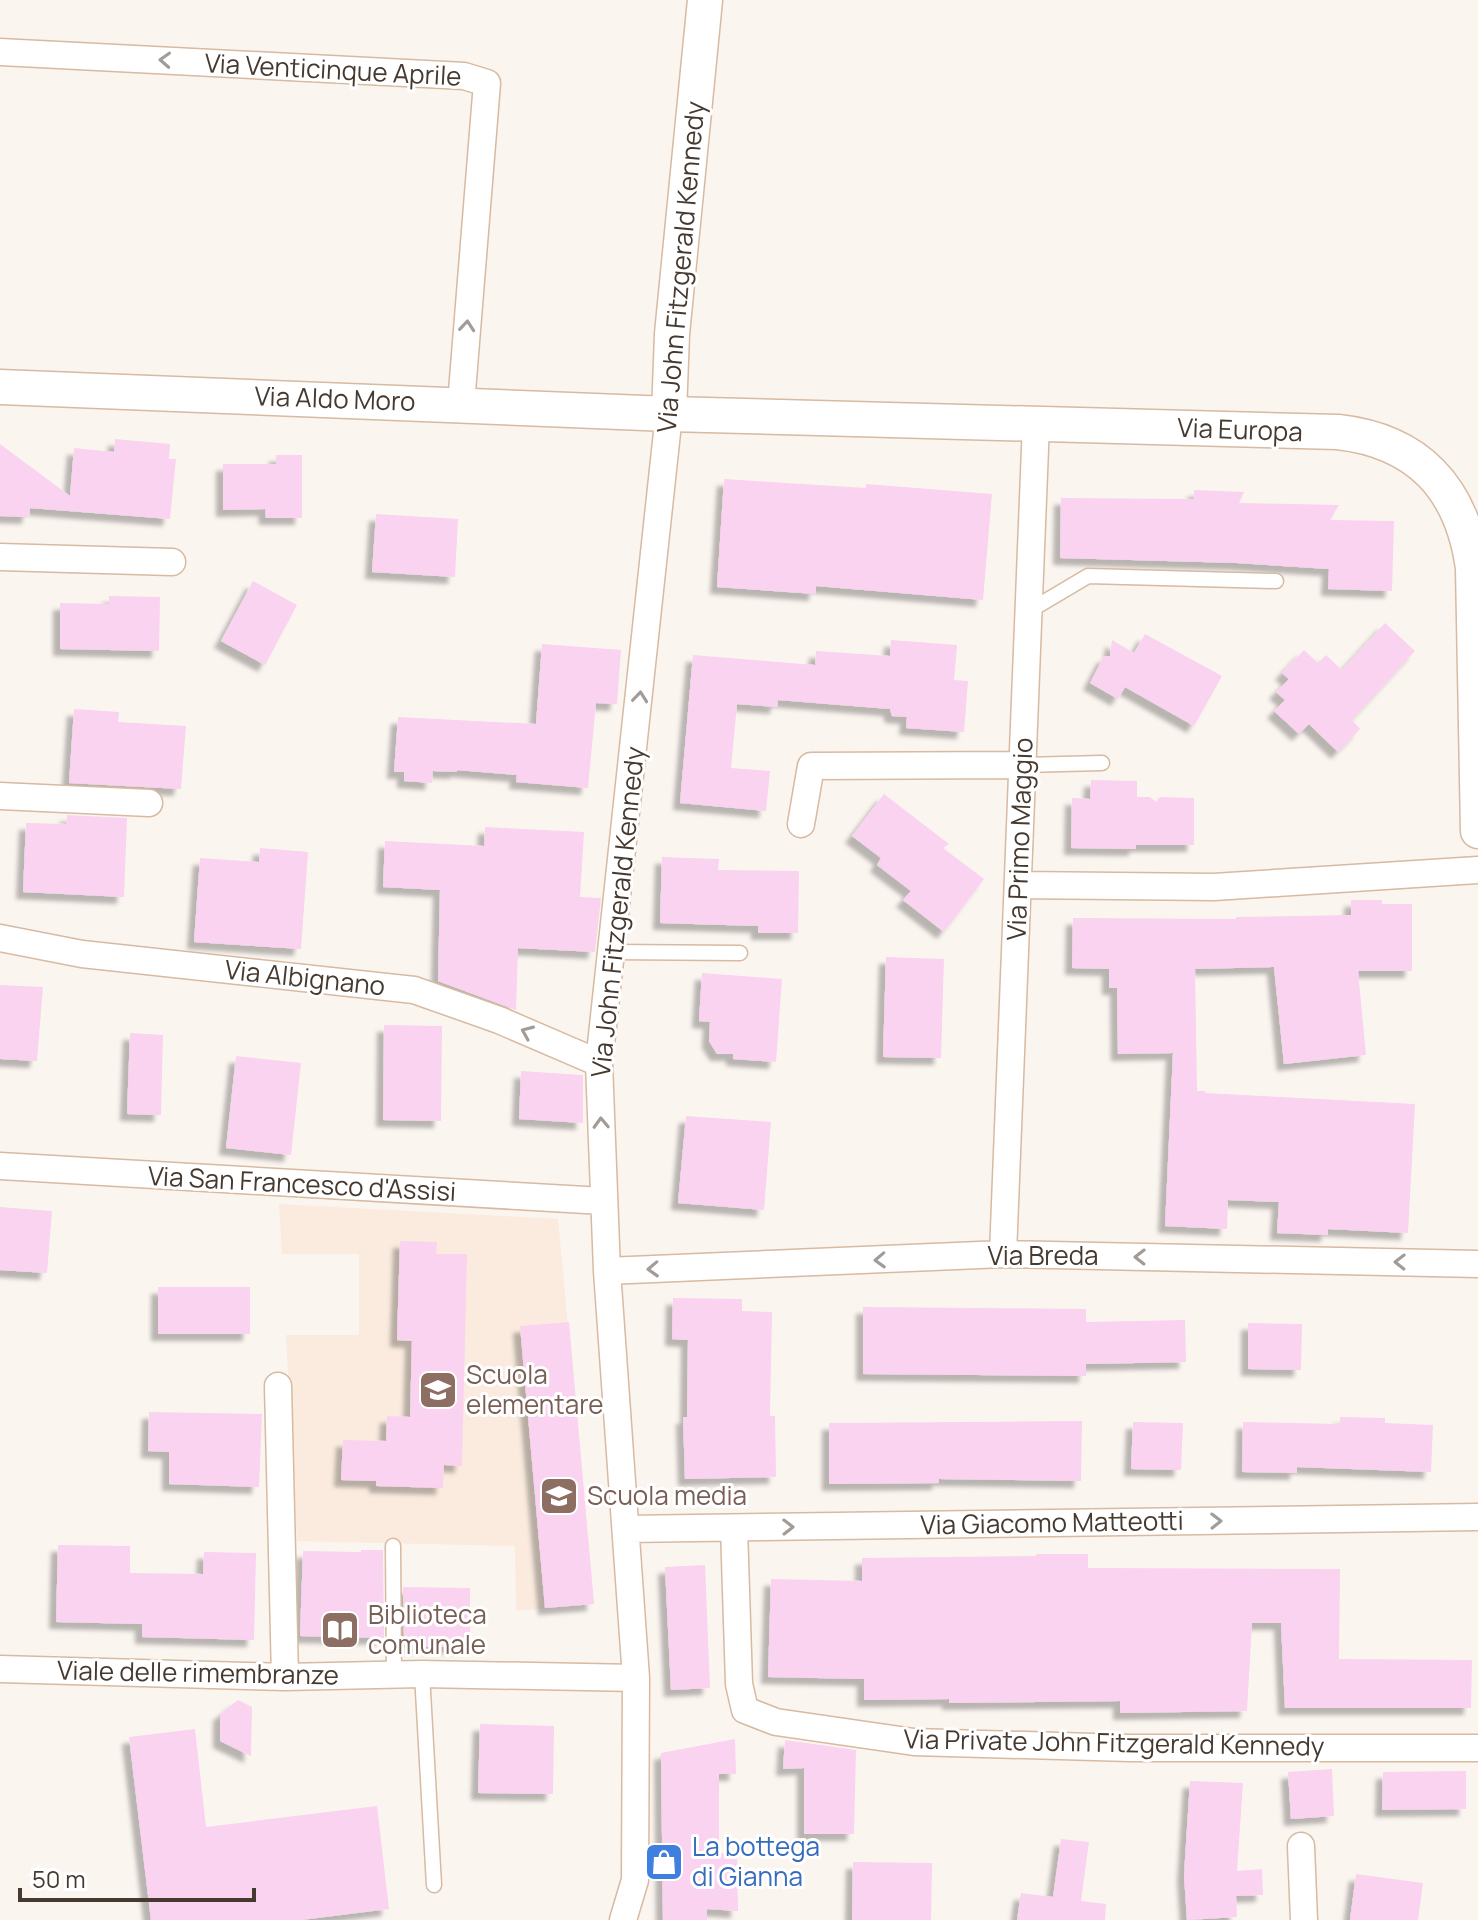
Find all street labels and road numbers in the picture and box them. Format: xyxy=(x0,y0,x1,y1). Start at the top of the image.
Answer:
street label: Via Venticinque Aprile xyxy=(204,44,462,94)
street label: Via John Fitzgerald Kennedy xyxy=(648,99,712,434)
street label: Via Aldo Moro xyxy=(254,377,416,419)
street label: Via Europa xyxy=(1177,409,1303,449)
street label: Via Primo Maggio xyxy=(997,737,1041,941)
street label: Via John Fitzgerald Kennedy xyxy=(582,744,652,1079)
street label: Via Albignano xyxy=(223,951,387,1003)
street label: Via San Francesco d'Assisi xyxy=(147,1157,457,1209)
street label: Via Breda xyxy=(988,1237,1098,1273)
street label: Via Giacomo Matteotti xyxy=(920,1502,1184,1542)
street label: Viale delle rimembranze xyxy=(57,1652,339,1692)
street label: Via Private John Fitzgerald Kennedy xyxy=(903,1720,1325,1764)

